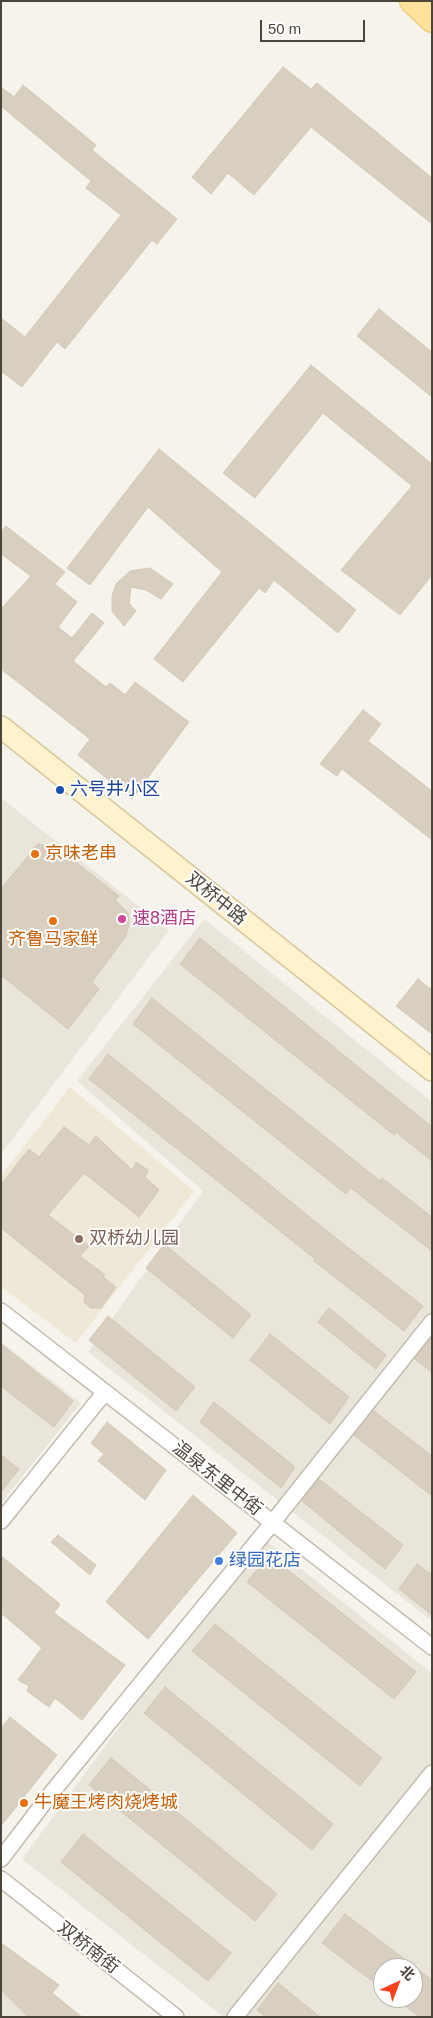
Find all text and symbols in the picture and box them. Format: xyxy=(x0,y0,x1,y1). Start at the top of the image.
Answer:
scale bar xyxy=(263,10,368,42)
text: 50 m xyxy=(268,20,301,37)
place label: 六号井小区 xyxy=(70,779,160,801)
marker: 六号井小区 xyxy=(54,784,66,796)
place label: 京味老串 xyxy=(45,843,117,865)
marker: 京味老串 xyxy=(29,848,41,860)
street label: 双桥中路 xyxy=(181,868,251,930)
place label: 速8酒店 xyxy=(132,908,196,930)
marker: 速8酒店 xyxy=(116,913,128,925)
marker: 齐鲁马家鲜 xyxy=(47,915,59,927)
place label: 齐鲁马家鲜 xyxy=(8,929,98,951)
place label: 双桥幼儿园 xyxy=(89,1228,179,1250)
marker: 双桥幼儿园 xyxy=(73,1233,85,1245)
street label: 温泉东里中街 xyxy=(168,1437,266,1521)
place label: 绿园花店 xyxy=(229,1550,301,1572)
marker: 绿园花店 xyxy=(213,1555,225,1567)
place label: 牛魔王烤肉烧烤城 xyxy=(34,1792,178,1814)
marker: 牛魔王烤肉烧烤城 xyxy=(18,1797,30,1809)
street label: 双桥南街 xyxy=(53,1917,123,1979)
north arrow xyxy=(373,1958,423,2008)
text: 北 xyxy=(397,1962,418,1983)

